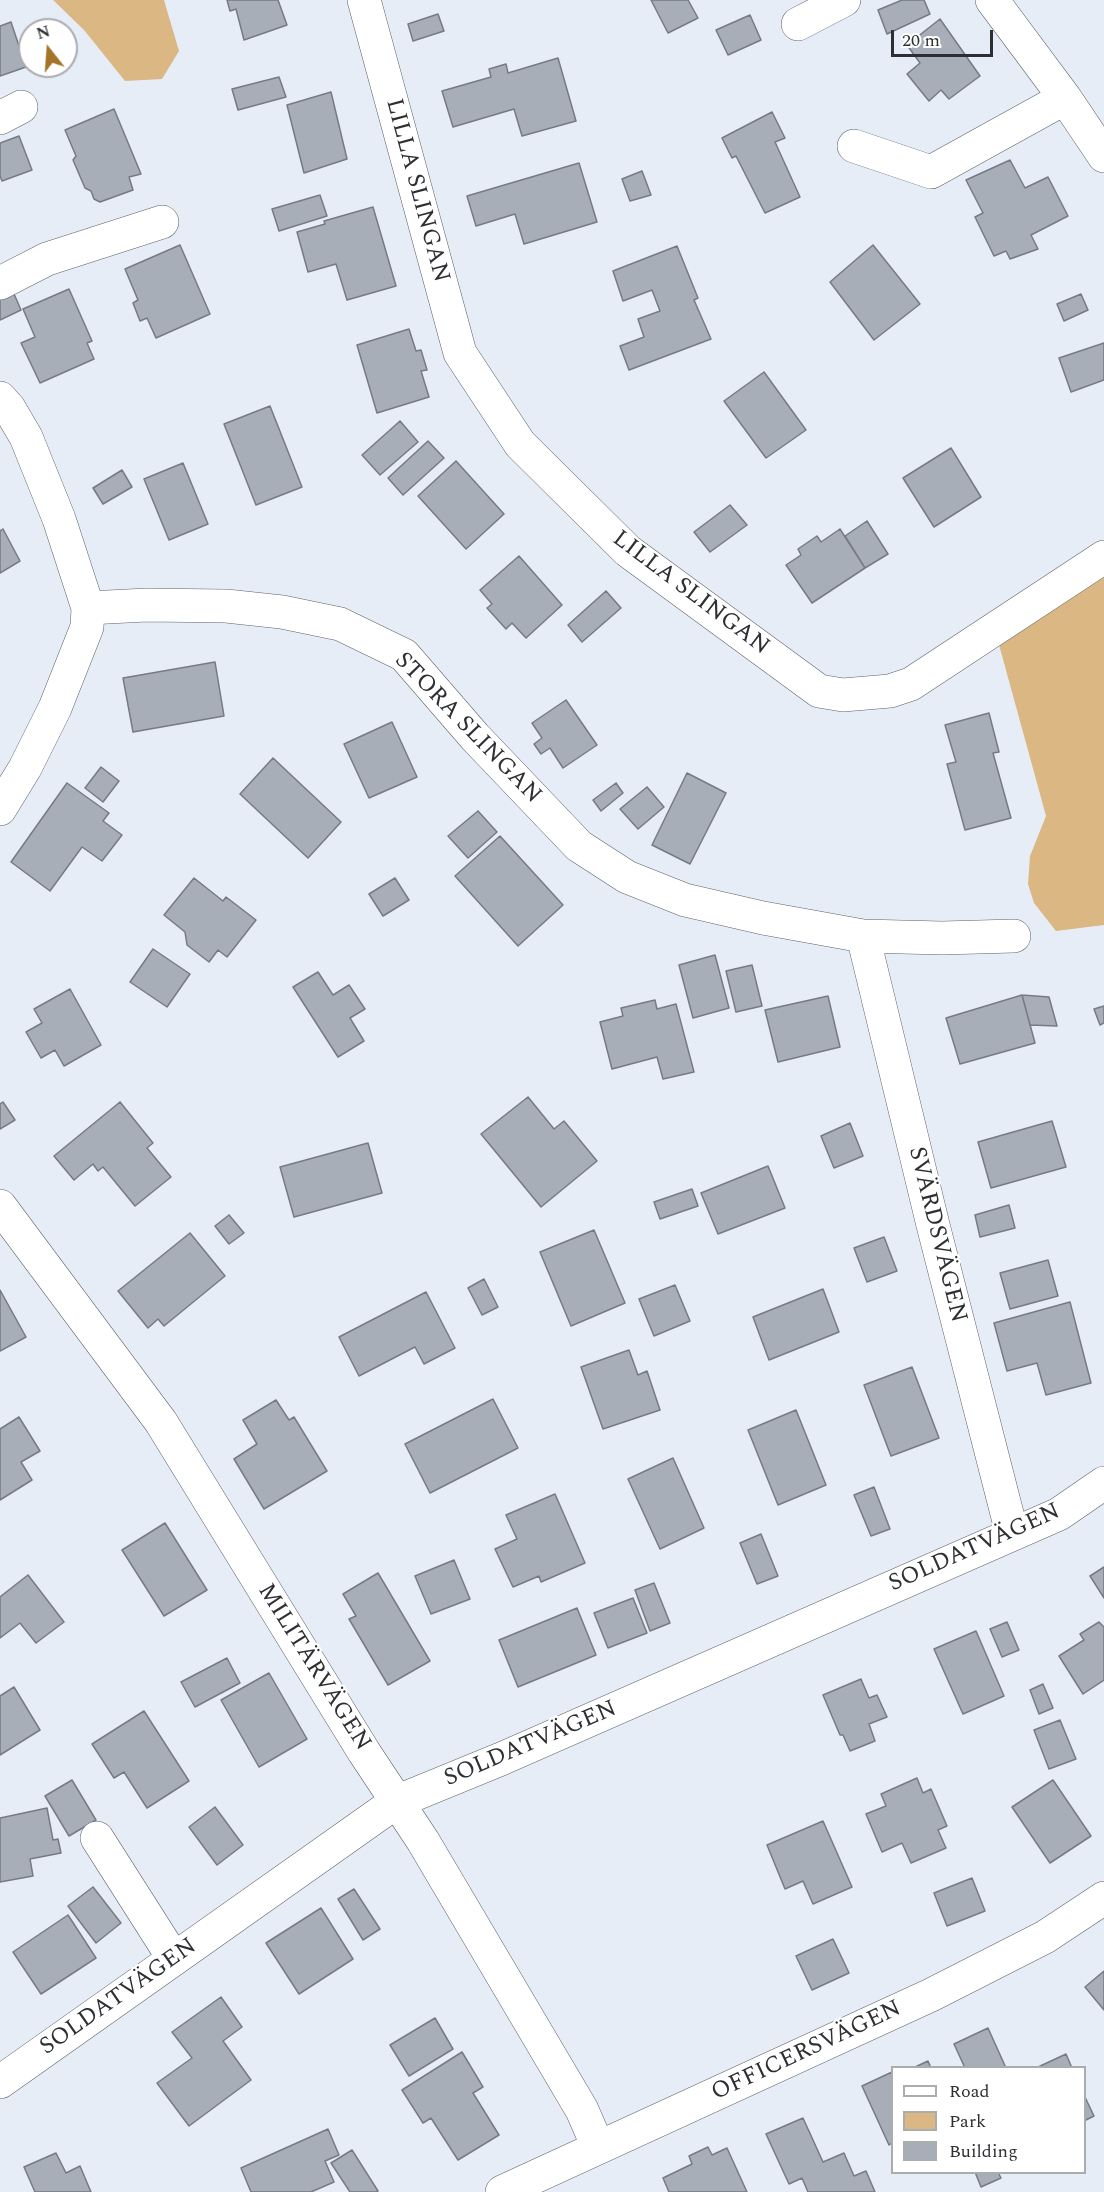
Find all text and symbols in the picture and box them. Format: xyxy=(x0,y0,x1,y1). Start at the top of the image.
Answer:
north arrow xyxy=(18,18,78,78)
scale bar xyxy=(894,18,996,56)
text: N xyxy=(34,19,53,46)
text: 20 m xyxy=(902,27,940,54)
street label: LILLA SLINGAN xyxy=(378,96,454,286)
street label: LILLA SLINGAN xyxy=(606,526,774,662)
street label: STORA SLINGAN xyxy=(387,647,547,811)
street label: SVÄRDSVÄGEN xyxy=(900,1144,972,1326)
street label: SOLDATVÄGEN xyxy=(885,1498,1065,1600)
street label: MILITÄRVÄGEN xyxy=(250,1579,376,1757)
street label: SOLDATVÄGEN xyxy=(440,1696,622,1794)
street label: SOLDATVÄGEN xyxy=(35,1933,203,2063)
street label: OFFICERSVÄGEN xyxy=(707,1995,907,2109)
legend xyxy=(891,2066,1086,2174)
text: Road xyxy=(949,2078,990,2105)
text: Park xyxy=(949,2108,986,2135)
text: Building xyxy=(949,2138,1018,2165)

